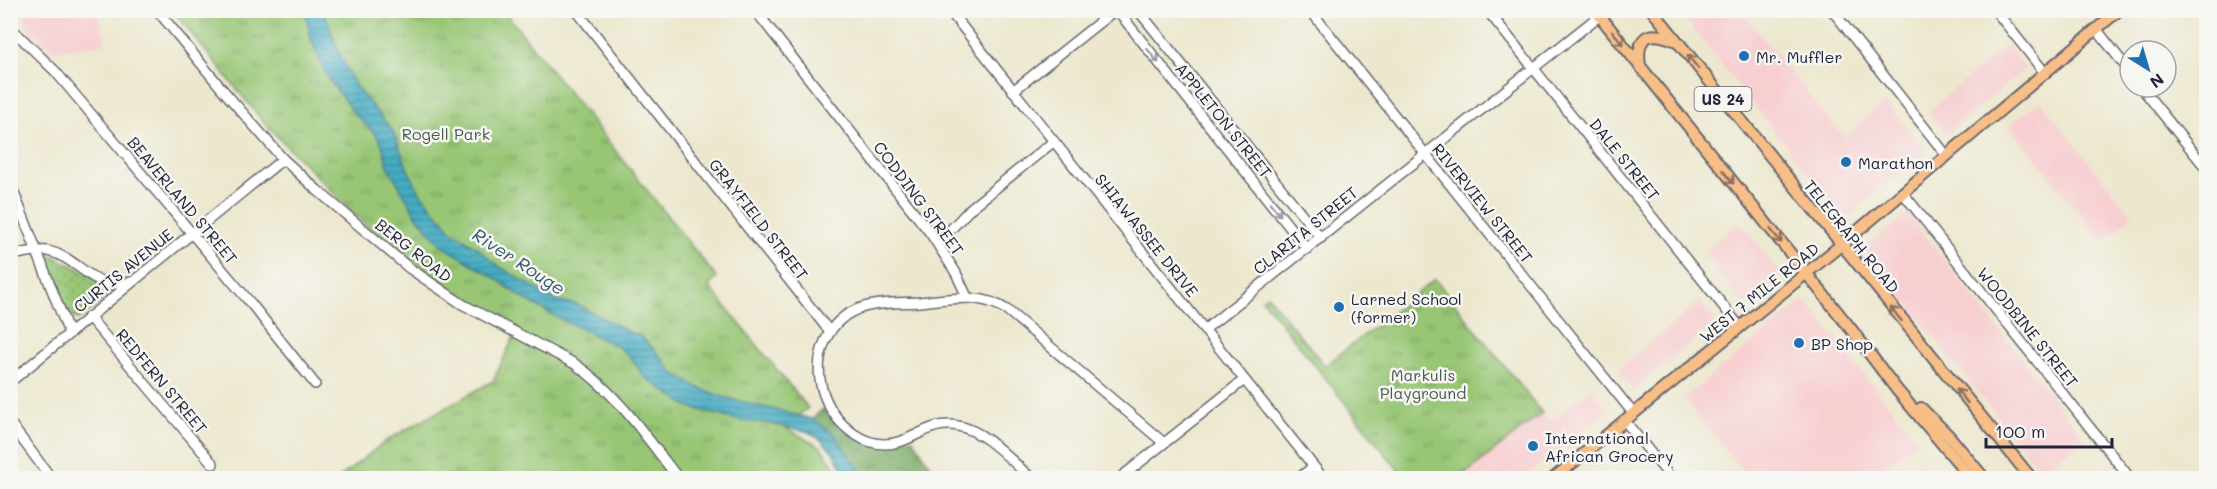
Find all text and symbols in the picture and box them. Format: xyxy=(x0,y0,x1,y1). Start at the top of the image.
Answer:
one-way arrow xyxy=(1611,30,1624,46)
north arrow xyxy=(2118,39,2178,99)
place label: Mr. Muffler xyxy=(1756,46,1843,67)
one-way arrow xyxy=(1147,48,1160,64)
marker: Mr. Muffler xyxy=(1737,49,1751,63)
one-way arrow xyxy=(1686,54,1699,70)
street label: APPLETON STREET xyxy=(1171,58,1277,182)
text: N xyxy=(2146,69,2169,93)
road number: US 24 xyxy=(1694,87,1752,111)
street label: DALE STREET xyxy=(1585,113,1665,205)
park label: Rogell Park xyxy=(402,123,490,144)
street label: BEAVERLAND STREET xyxy=(123,132,243,268)
street label: CODDING STREET xyxy=(869,137,969,259)
street label: RIVERVIEW STREET xyxy=(1428,139,1538,267)
place label: Marathon xyxy=(1858,152,1933,173)
street label: GRAYFIELD STREET xyxy=(705,154,813,284)
marker: Marathon xyxy=(1839,155,1853,169)
one-way arrow xyxy=(1722,168,1735,184)
street label: SHIAWASSEE DRIVE xyxy=(1091,169,1203,301)
street label: TELEGRAPH ROAD xyxy=(1800,175,1904,297)
street label: CLARITA STREET xyxy=(1248,181,1362,279)
one-way arrow xyxy=(1268,200,1281,216)
street label: BERG ROAD xyxy=(372,214,456,286)
water label: River Rouge xyxy=(468,222,570,300)
street label: CURTIS AVENUE xyxy=(69,223,177,317)
one-way arrow xyxy=(1769,228,1782,244)
street label: WEST 7 MILE ROAD xyxy=(1695,237,1823,347)
street label: WOODBINE STREET xyxy=(1973,263,2083,392)
place label: Larned School (former) xyxy=(1351,288,1462,327)
marker: Larned School (former) xyxy=(1332,300,1346,314)
one-way arrow xyxy=(1890,306,1903,322)
street label: REDFERN STREET xyxy=(112,324,212,438)
place label: BP Shop xyxy=(1811,333,1873,354)
marker: BP Shop xyxy=(1792,336,1806,350)
park label: Markulis Playground xyxy=(1380,364,1466,403)
one-way arrow xyxy=(1956,388,1969,404)
scale bar xyxy=(1986,411,2112,449)
text: 100 m xyxy=(1995,419,2045,443)
place label: International African Grocery xyxy=(1545,427,1674,466)
marker: International African Grocery xyxy=(1526,439,1540,453)

